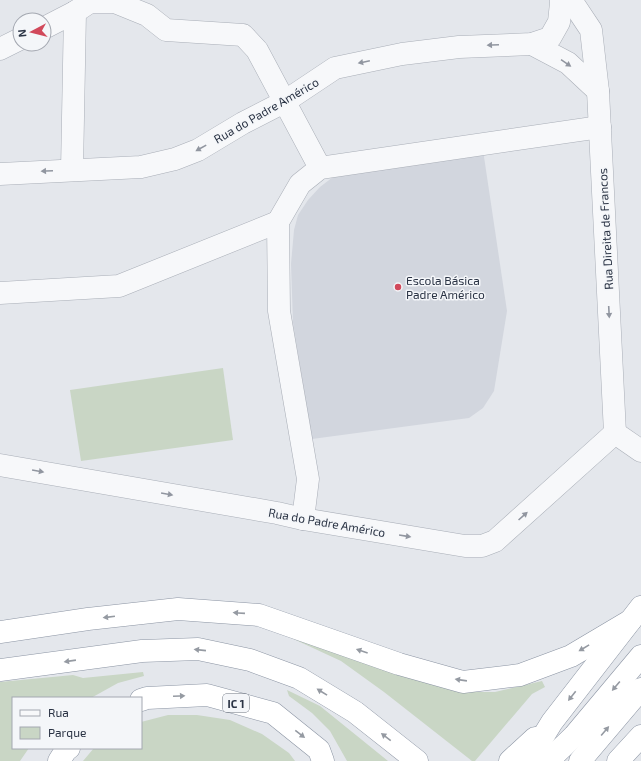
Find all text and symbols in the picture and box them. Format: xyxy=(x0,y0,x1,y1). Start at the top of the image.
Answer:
north arrow xyxy=(12,12,52,52)
text: N xyxy=(15,28,29,38)
one-way arrow xyxy=(487,42,499,49)
one-way arrow xyxy=(358,59,371,65)
one-way arrow xyxy=(561,59,571,67)
street label: Rua do Padre Américo xyxy=(211,74,321,146)
one-way arrow xyxy=(195,144,207,151)
one-way arrow xyxy=(41,168,53,175)
street label: Rua Direita de Francos xyxy=(595,168,615,290)
place label: Escola Básica Padre Américo xyxy=(406,273,485,301)
marker: Escola Básica Padre Américo xyxy=(393,282,403,292)
one-way arrow xyxy=(606,306,613,318)
one-way arrow xyxy=(32,469,45,475)
one-way arrow xyxy=(160,491,173,497)
street label: Rua do Padre Américo xyxy=(267,505,387,539)
one-way arrow xyxy=(519,512,528,521)
one-way arrow xyxy=(399,533,411,539)
one-way arrow xyxy=(233,610,245,617)
one-way arrow xyxy=(103,614,115,620)
one-way arrow xyxy=(578,644,590,651)
one-way arrow xyxy=(194,647,206,654)
one-way arrow xyxy=(356,648,368,654)
one-way arrow xyxy=(64,658,77,664)
one-way arrow xyxy=(454,677,467,683)
one-way arrow xyxy=(612,680,621,691)
one-way arrow xyxy=(316,688,328,695)
one-way arrow xyxy=(568,690,576,701)
one-way arrow xyxy=(173,693,186,699)
road number: IC 1 xyxy=(223,694,249,712)
legend xyxy=(12,697,142,749)
text: Rua xyxy=(48,705,69,719)
text: Parque xyxy=(48,725,86,739)
one-way arrow xyxy=(601,726,610,737)
one-way arrow xyxy=(294,730,305,739)
one-way arrow xyxy=(381,733,392,741)

